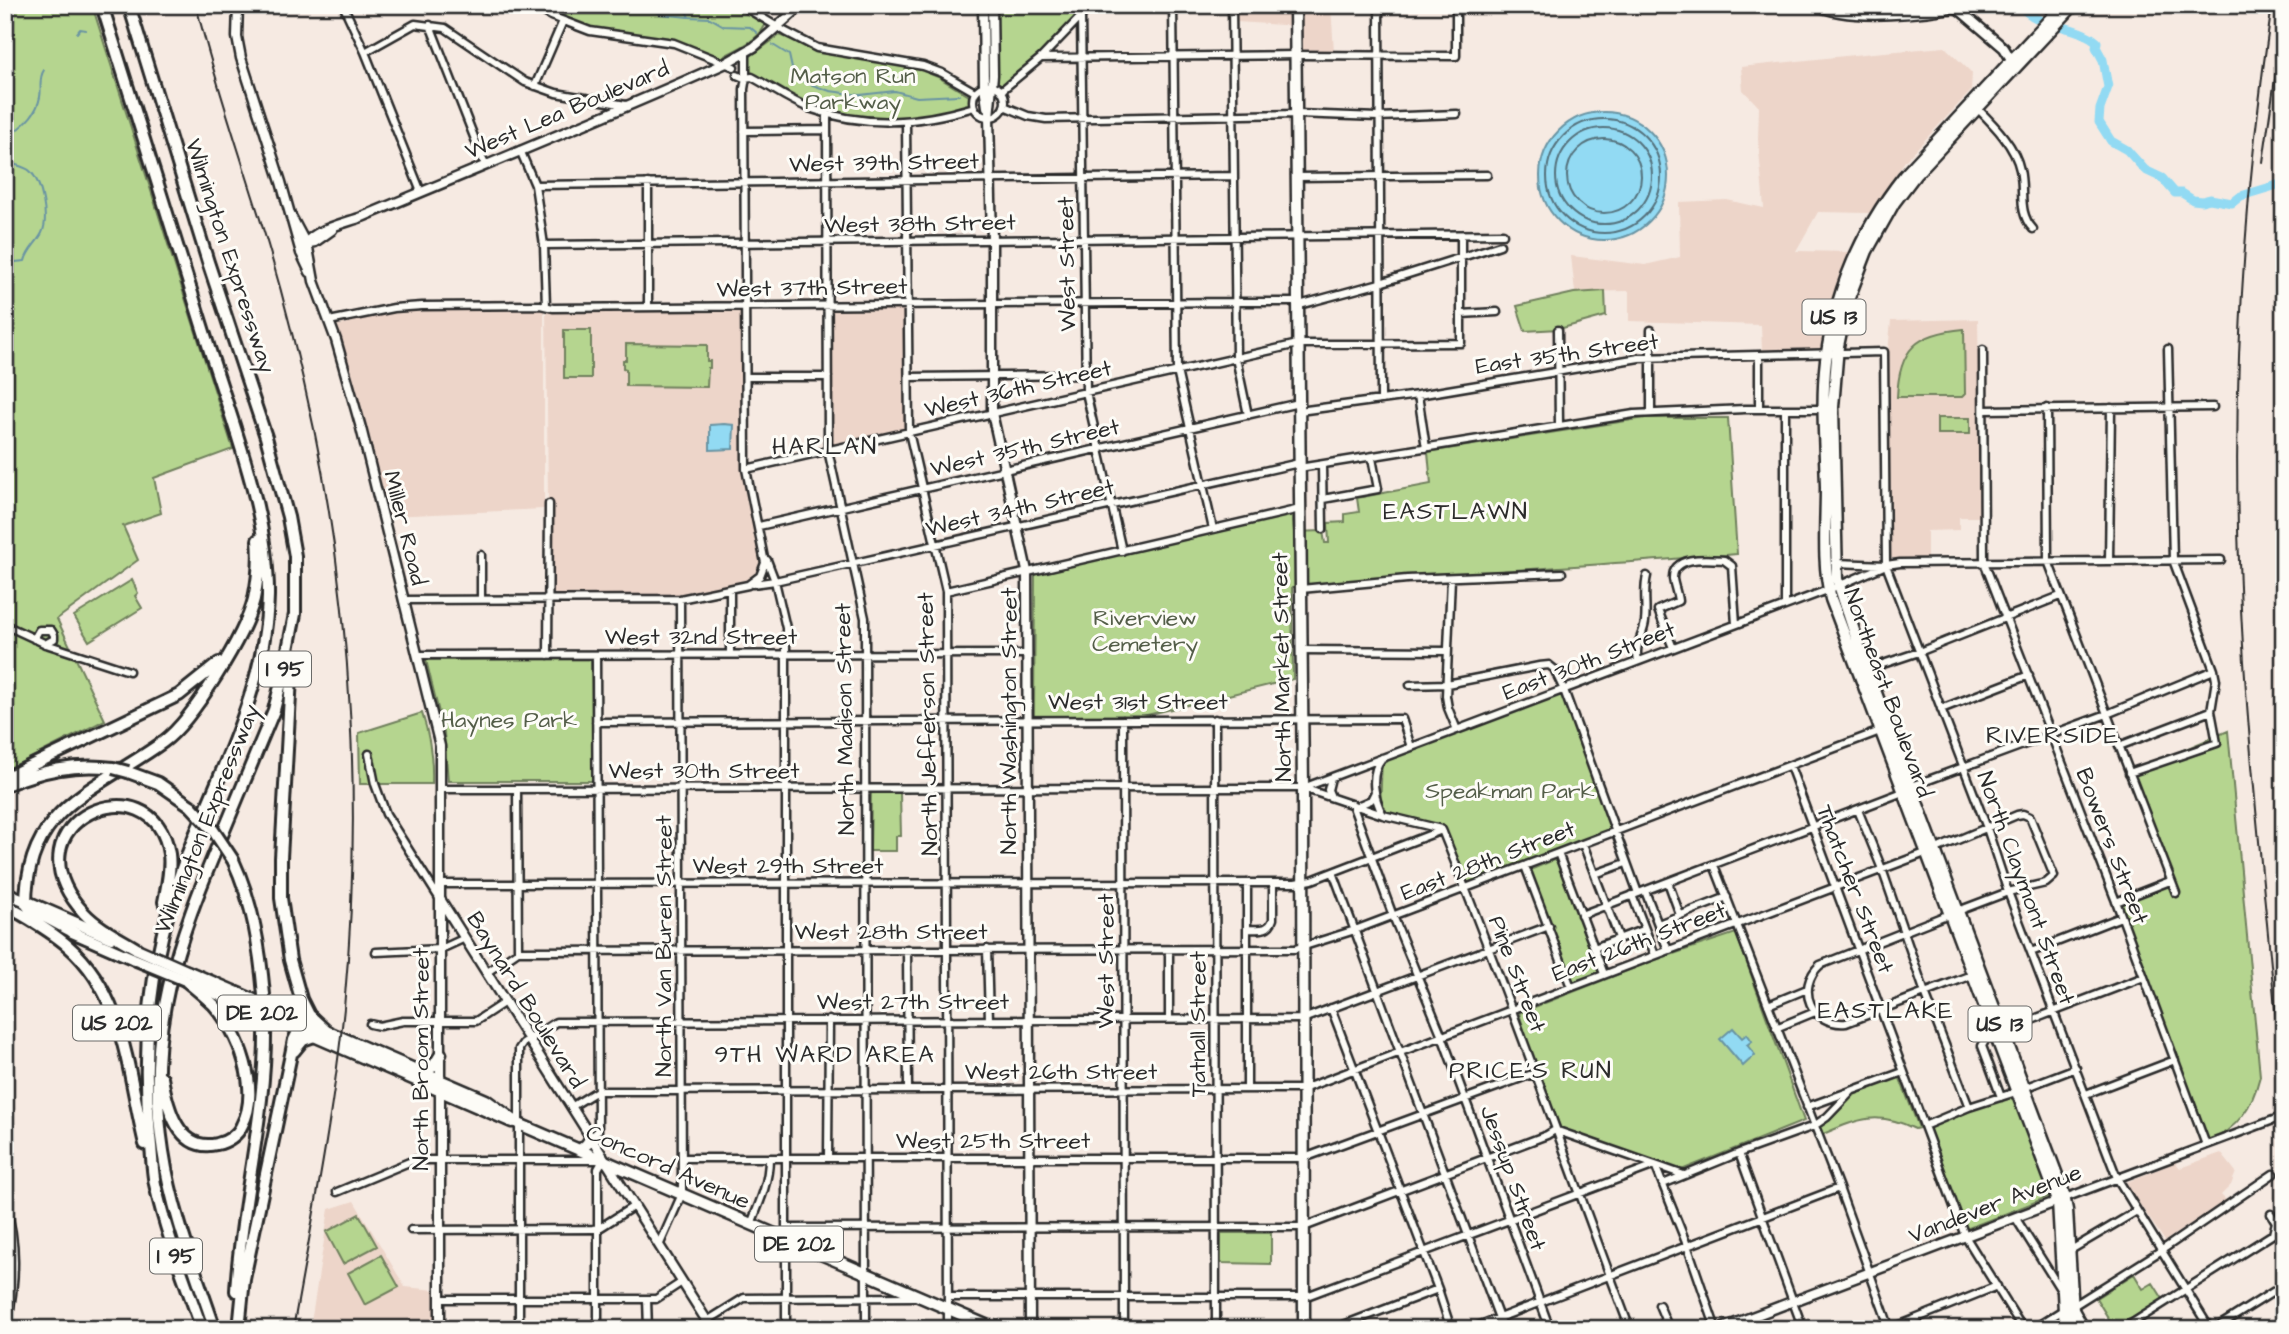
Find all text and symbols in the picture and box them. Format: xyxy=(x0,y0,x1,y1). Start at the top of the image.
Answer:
street label: West Lea Boulevard xyxy=(460,52,674,167)
park label: Matson Run Parkway xyxy=(791,60,915,119)
street label: Wilmington Expressway xyxy=(176,135,283,378)
street label: West 39th Street xyxy=(789,145,980,181)
street label: West Street xyxy=(1050,195,1084,332)
street label: West 38th Street xyxy=(824,206,1017,242)
street label: West 37th Street xyxy=(716,270,908,306)
road number: US 13 xyxy=(1802,300,1866,334)
street label: East 35th Street xyxy=(1474,325,1661,383)
street label: West 36th Street xyxy=(921,352,1115,426)
street label: West 35th Street xyxy=(927,411,1123,485)
district label: HARLAN xyxy=(772,430,878,464)
street label: Miller Road xyxy=(375,467,435,589)
street label: West 34th Street xyxy=(923,471,1118,545)
district label: EASTLAWN xyxy=(1383,495,1529,529)
street label: North Market Street xyxy=(1264,551,1300,782)
street label: Northeast Boulevard xyxy=(1835,584,1941,802)
street label: North Washington Street xyxy=(993,587,1026,854)
street label: North Jefferson Street xyxy=(910,591,946,856)
street label: North Madison Street xyxy=(827,602,863,835)
park label: Riverview Cemetery xyxy=(1092,602,1198,661)
street label: East 30th Street xyxy=(1498,613,1681,709)
street label: West 32nd Street xyxy=(605,621,798,653)
road number: I 95 xyxy=(259,652,311,686)
street label: West 31st Street xyxy=(1048,686,1229,718)
street label: Wilmington Expressway xyxy=(146,699,269,939)
park label: Haynes Park xyxy=(441,704,577,737)
district label: RIVERSIDE xyxy=(1986,719,2120,753)
street label: West 30th Street xyxy=(608,755,800,787)
street label: Bowers Street xyxy=(2068,763,2157,929)
street label: North Claymont Street xyxy=(1968,767,2083,1010)
park label: Speakman Park xyxy=(1425,775,1595,807)
street label: Thatcher Street xyxy=(1808,800,1902,978)
street label: East 28th Street xyxy=(1396,813,1580,909)
street label: North Van Buren Street xyxy=(648,815,680,1077)
street label: West 29th Street xyxy=(692,850,884,882)
street label: West Street xyxy=(1090,893,1122,1029)
street label: East 26th Street xyxy=(1547,894,1731,990)
street label: Baynard Boulevard xyxy=(458,906,593,1095)
street label: Pine Street xyxy=(1480,911,1554,1037)
street label: West 28th Street xyxy=(794,916,988,948)
street label: North Broom Street xyxy=(405,947,437,1170)
street label: Tatnall Street xyxy=(1182,950,1214,1097)
street label: West 27th Street xyxy=(817,986,1010,1018)
district label: EASTLAKE xyxy=(1818,994,1954,1028)
road number: DE 202 xyxy=(218,996,306,1030)
road number: US 202 xyxy=(73,1006,161,1040)
road number: US 13 xyxy=(1968,1006,2032,1042)
district label: 9TH WARD AREA xyxy=(714,1038,936,1072)
district label: PRICE’S RUN xyxy=(1449,1054,1613,1088)
street label: West 26th Street xyxy=(965,1056,1158,1088)
street label: Jessup Street xyxy=(1472,1101,1554,1256)
street label: Concord Avenue xyxy=(581,1116,755,1218)
street label: West 25th Street xyxy=(896,1125,1091,1157)
street label: Vandever Avenue xyxy=(1904,1156,2086,1252)
road number: DE 202 xyxy=(755,1226,843,1262)
road number: I 95 xyxy=(150,1238,202,1274)

